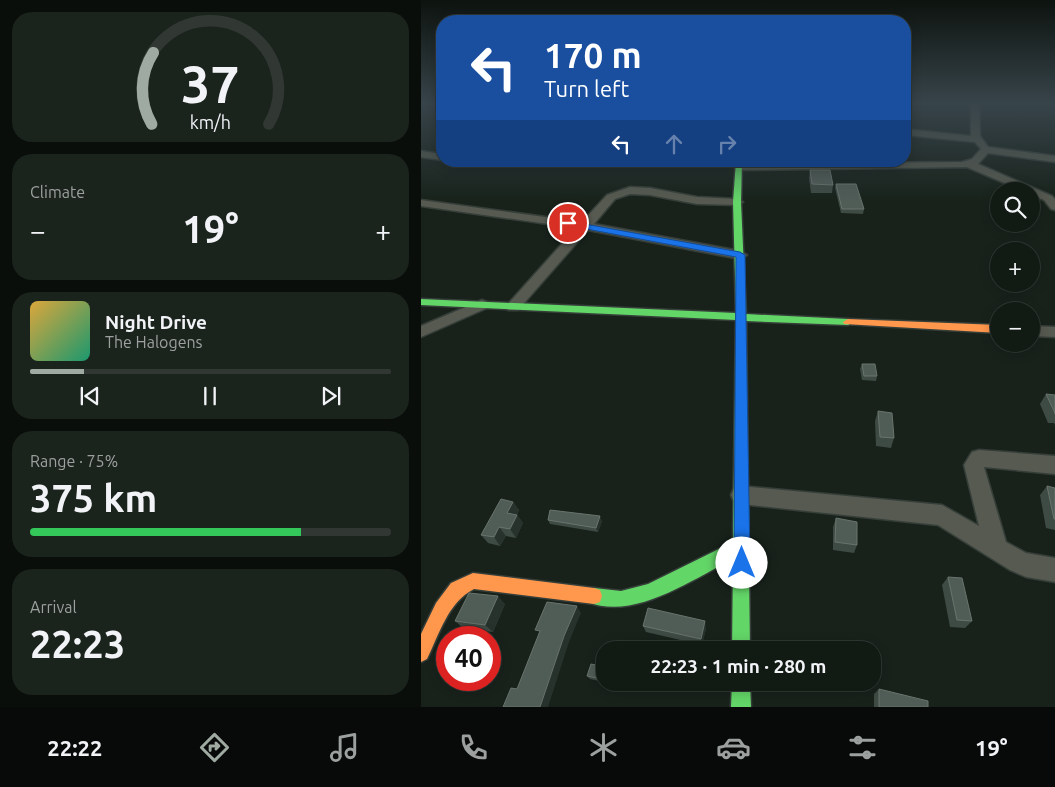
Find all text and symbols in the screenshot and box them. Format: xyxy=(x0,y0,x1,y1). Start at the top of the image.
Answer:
icon: left xyxy=(461,35,526,100)
text: 170 m xyxy=(544,35,642,75)
text: 37 xyxy=(181,55,240,113)
text: Turn left xyxy=(544,76,629,101)
text: km/h xyxy=(190,112,231,132)
icon: left xyxy=(607,130,635,158)
icon: ahead xyxy=(660,130,688,158)
icon: right xyxy=(713,130,741,158)
map controls xyxy=(990,182,1040,352)
button: search xyxy=(990,182,1040,232)
text: Climate xyxy=(30,183,85,201)
pin xyxy=(547,202,589,244)
text: 19° xyxy=(182,208,239,250)
icon: arrive xyxy=(554,209,582,237)
text: − xyxy=(30,215,46,246)
text: + xyxy=(375,215,391,246)
button: + xyxy=(990,242,1040,292)
button: − xyxy=(990,302,1040,352)
text: Night Drive xyxy=(105,311,207,333)
text: The Halogens xyxy=(105,333,203,351)
icon: previous xyxy=(76,382,104,410)
icon: pause xyxy=(196,382,224,410)
icon: next xyxy=(317,382,345,410)
text: Range · 75% xyxy=(30,452,118,470)
text: 375 km xyxy=(30,477,157,519)
position arrow xyxy=(715,536,767,588)
text: Arrival xyxy=(30,598,77,616)
text: 22:23 xyxy=(30,623,125,665)
speed limit sign: 40 xyxy=(436,626,501,691)
text: 22:23 · 1 min · 280 m xyxy=(651,655,826,677)
icon: directions xyxy=(197,730,232,765)
icon: music xyxy=(327,730,362,765)
icon: phone xyxy=(456,730,491,765)
icon: climate xyxy=(586,730,621,765)
icon: car xyxy=(716,730,751,765)
icon: filters xyxy=(845,730,880,765)
text: 22:22 xyxy=(47,735,102,760)
text: 19° xyxy=(975,735,1008,760)

